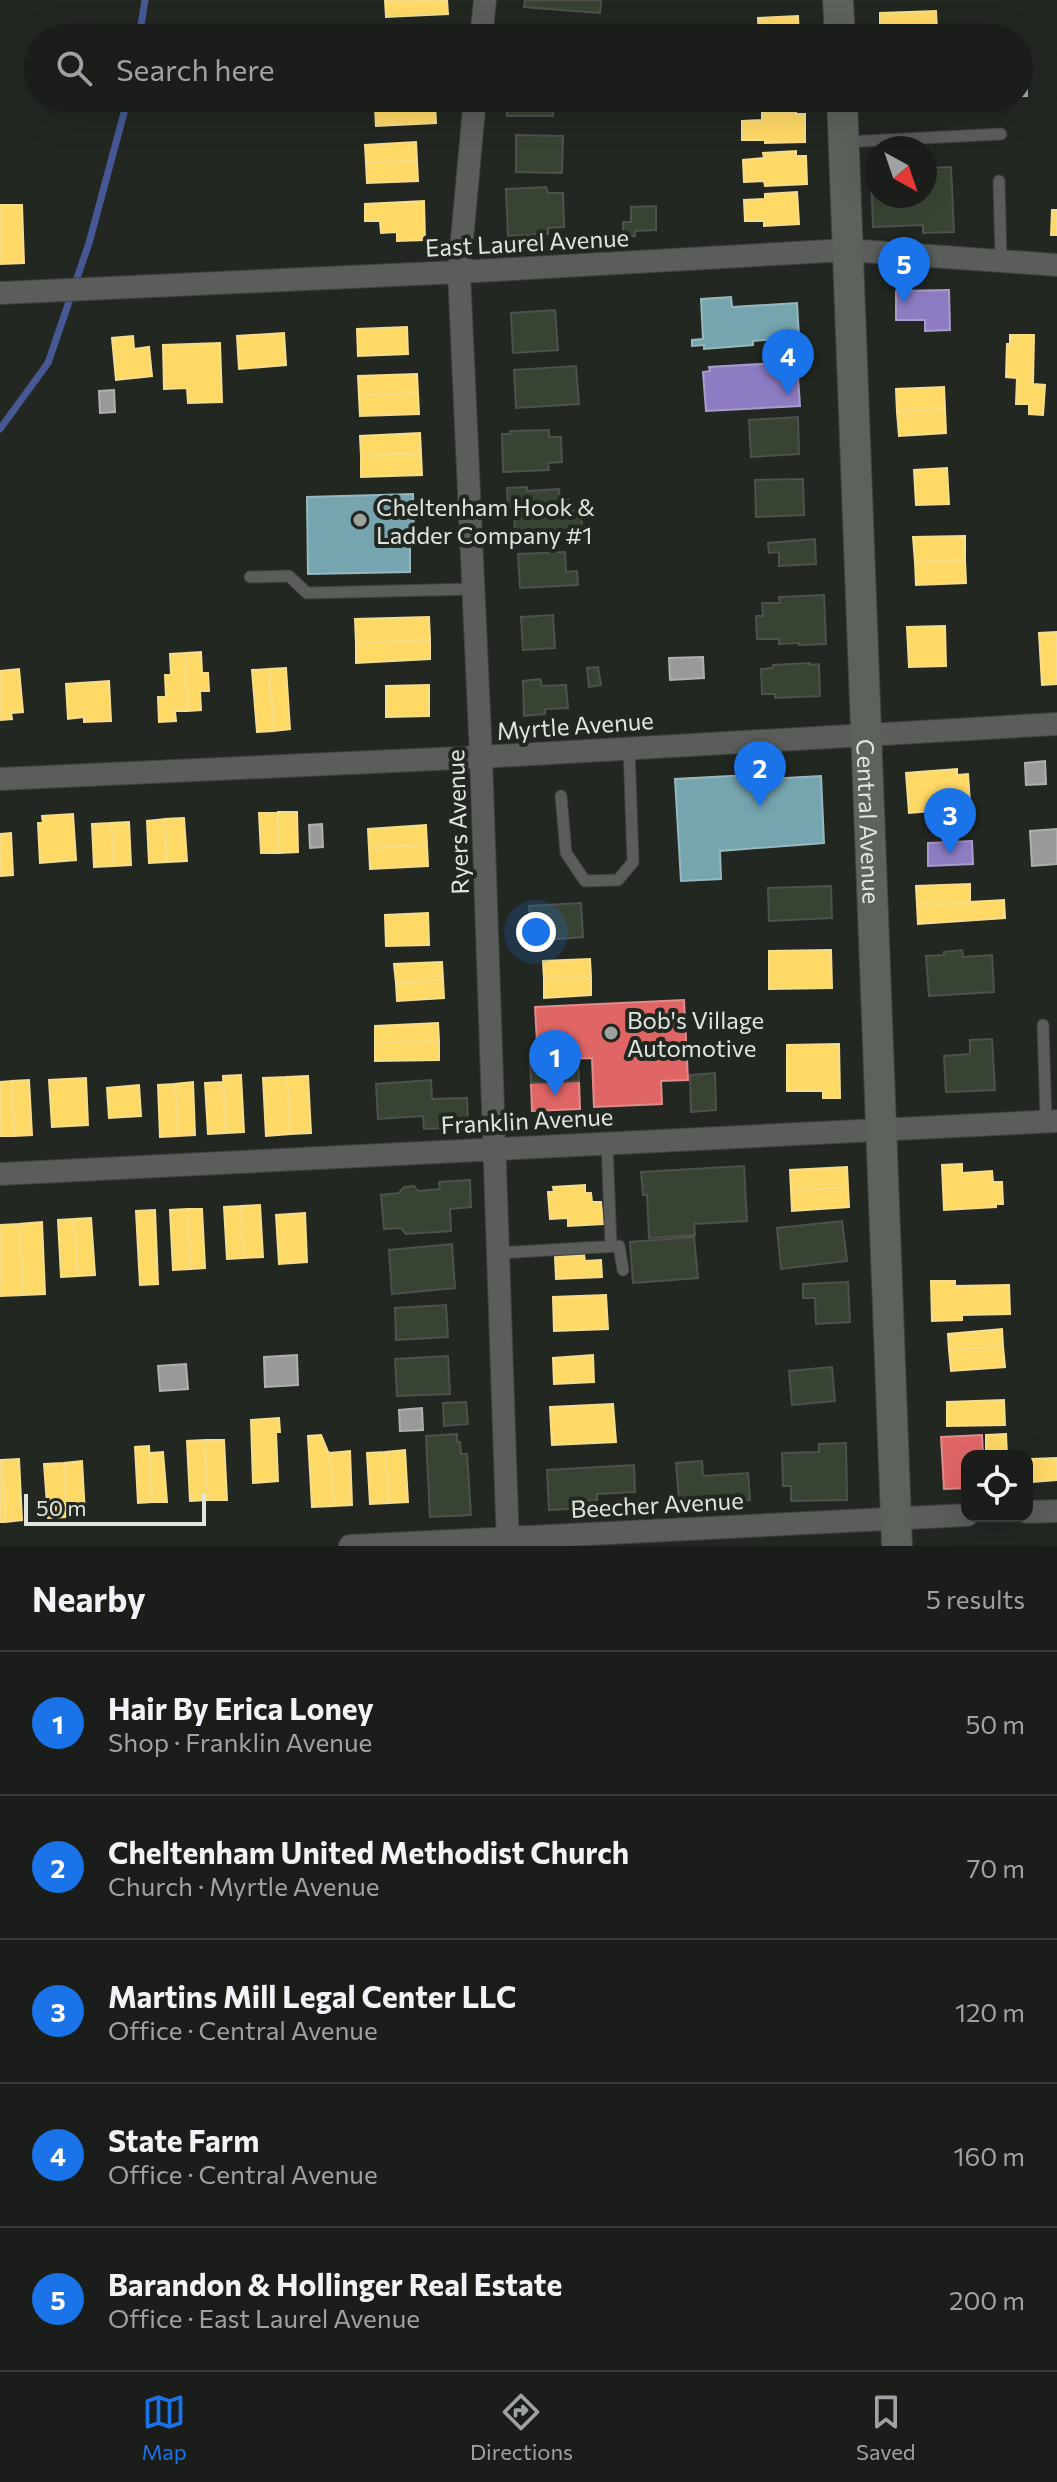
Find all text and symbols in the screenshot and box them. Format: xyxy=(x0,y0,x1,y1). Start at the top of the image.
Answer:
search box xyxy=(24,24,1033,112)
icon: search xyxy=(52,46,96,90)
text: Search here xyxy=(116,50,275,87)
north arrow xyxy=(865,136,937,208)
street label: East Laurel Avenue xyxy=(424,222,630,262)
pin: 5 xyxy=(878,237,930,303)
pin: 4 xyxy=(762,329,814,395)
place label: Cheltenham Hook & Ladder Company #1 xyxy=(376,492,595,549)
marker: Cheltenham Hook & Ladder Company #1 xyxy=(351,511,369,529)
street label: Myrtle Avenue xyxy=(495,705,655,745)
street label: Central Avenue xyxy=(852,738,887,905)
pin: 2 xyxy=(734,741,786,807)
street label: Ryers Avenue xyxy=(440,749,474,895)
pin: 3 xyxy=(924,788,976,854)
your location xyxy=(516,912,556,952)
place label: Bob's Village Automotive xyxy=(627,1005,764,1062)
marker: Bob's Village Automotive xyxy=(602,1024,620,1042)
pin: 1 xyxy=(529,1030,581,1096)
street label: Franklin Avenue xyxy=(440,1101,614,1139)
map controls xyxy=(961,1450,1033,1522)
button: locate xyxy=(961,1450,1033,1522)
street label: Beecher Avenue xyxy=(570,1485,744,1523)
scale bar xyxy=(24,1490,206,1526)
text: 50 m xyxy=(36,1494,86,1521)
text: Nearby xyxy=(32,1577,146,1619)
text: 5 results xyxy=(926,1583,1025,1614)
text: Hair By Erica Loney xyxy=(108,1689,374,1726)
text: 1 xyxy=(52,1708,64,1739)
text: 50 m xyxy=(965,1708,1025,1739)
text: Shop · Franklin Avenue xyxy=(108,1726,372,1757)
text: Cheltenham United Methodist Church xyxy=(108,1833,629,1870)
text: 2 xyxy=(51,1852,65,1883)
text: 70 m xyxy=(967,1852,1025,1883)
text: Church · Myrtle Avenue xyxy=(108,1870,380,1901)
text: Martins Mill Legal Center LLC xyxy=(108,1977,516,2014)
text: 3 xyxy=(50,1996,66,2027)
text: 120 m xyxy=(955,1996,1025,2027)
text: Office · Central Avenue xyxy=(108,2014,378,2045)
text: State Farm xyxy=(108,2121,259,2158)
text: 4 xyxy=(50,2140,66,2171)
text: 160 m xyxy=(953,2140,1025,2171)
text: Office · Central Avenue xyxy=(108,2158,378,2189)
text: Barandon & Hollinger Real Estate xyxy=(108,2265,562,2302)
text: 5 xyxy=(50,2284,66,2315)
text: 200 m xyxy=(949,2284,1025,2315)
text: Office · East Laurel Avenue xyxy=(108,2302,420,2333)
tab: Map xyxy=(142,2390,187,2465)
tab: Directions xyxy=(470,2390,573,2465)
tab: Saved xyxy=(856,2390,915,2465)

